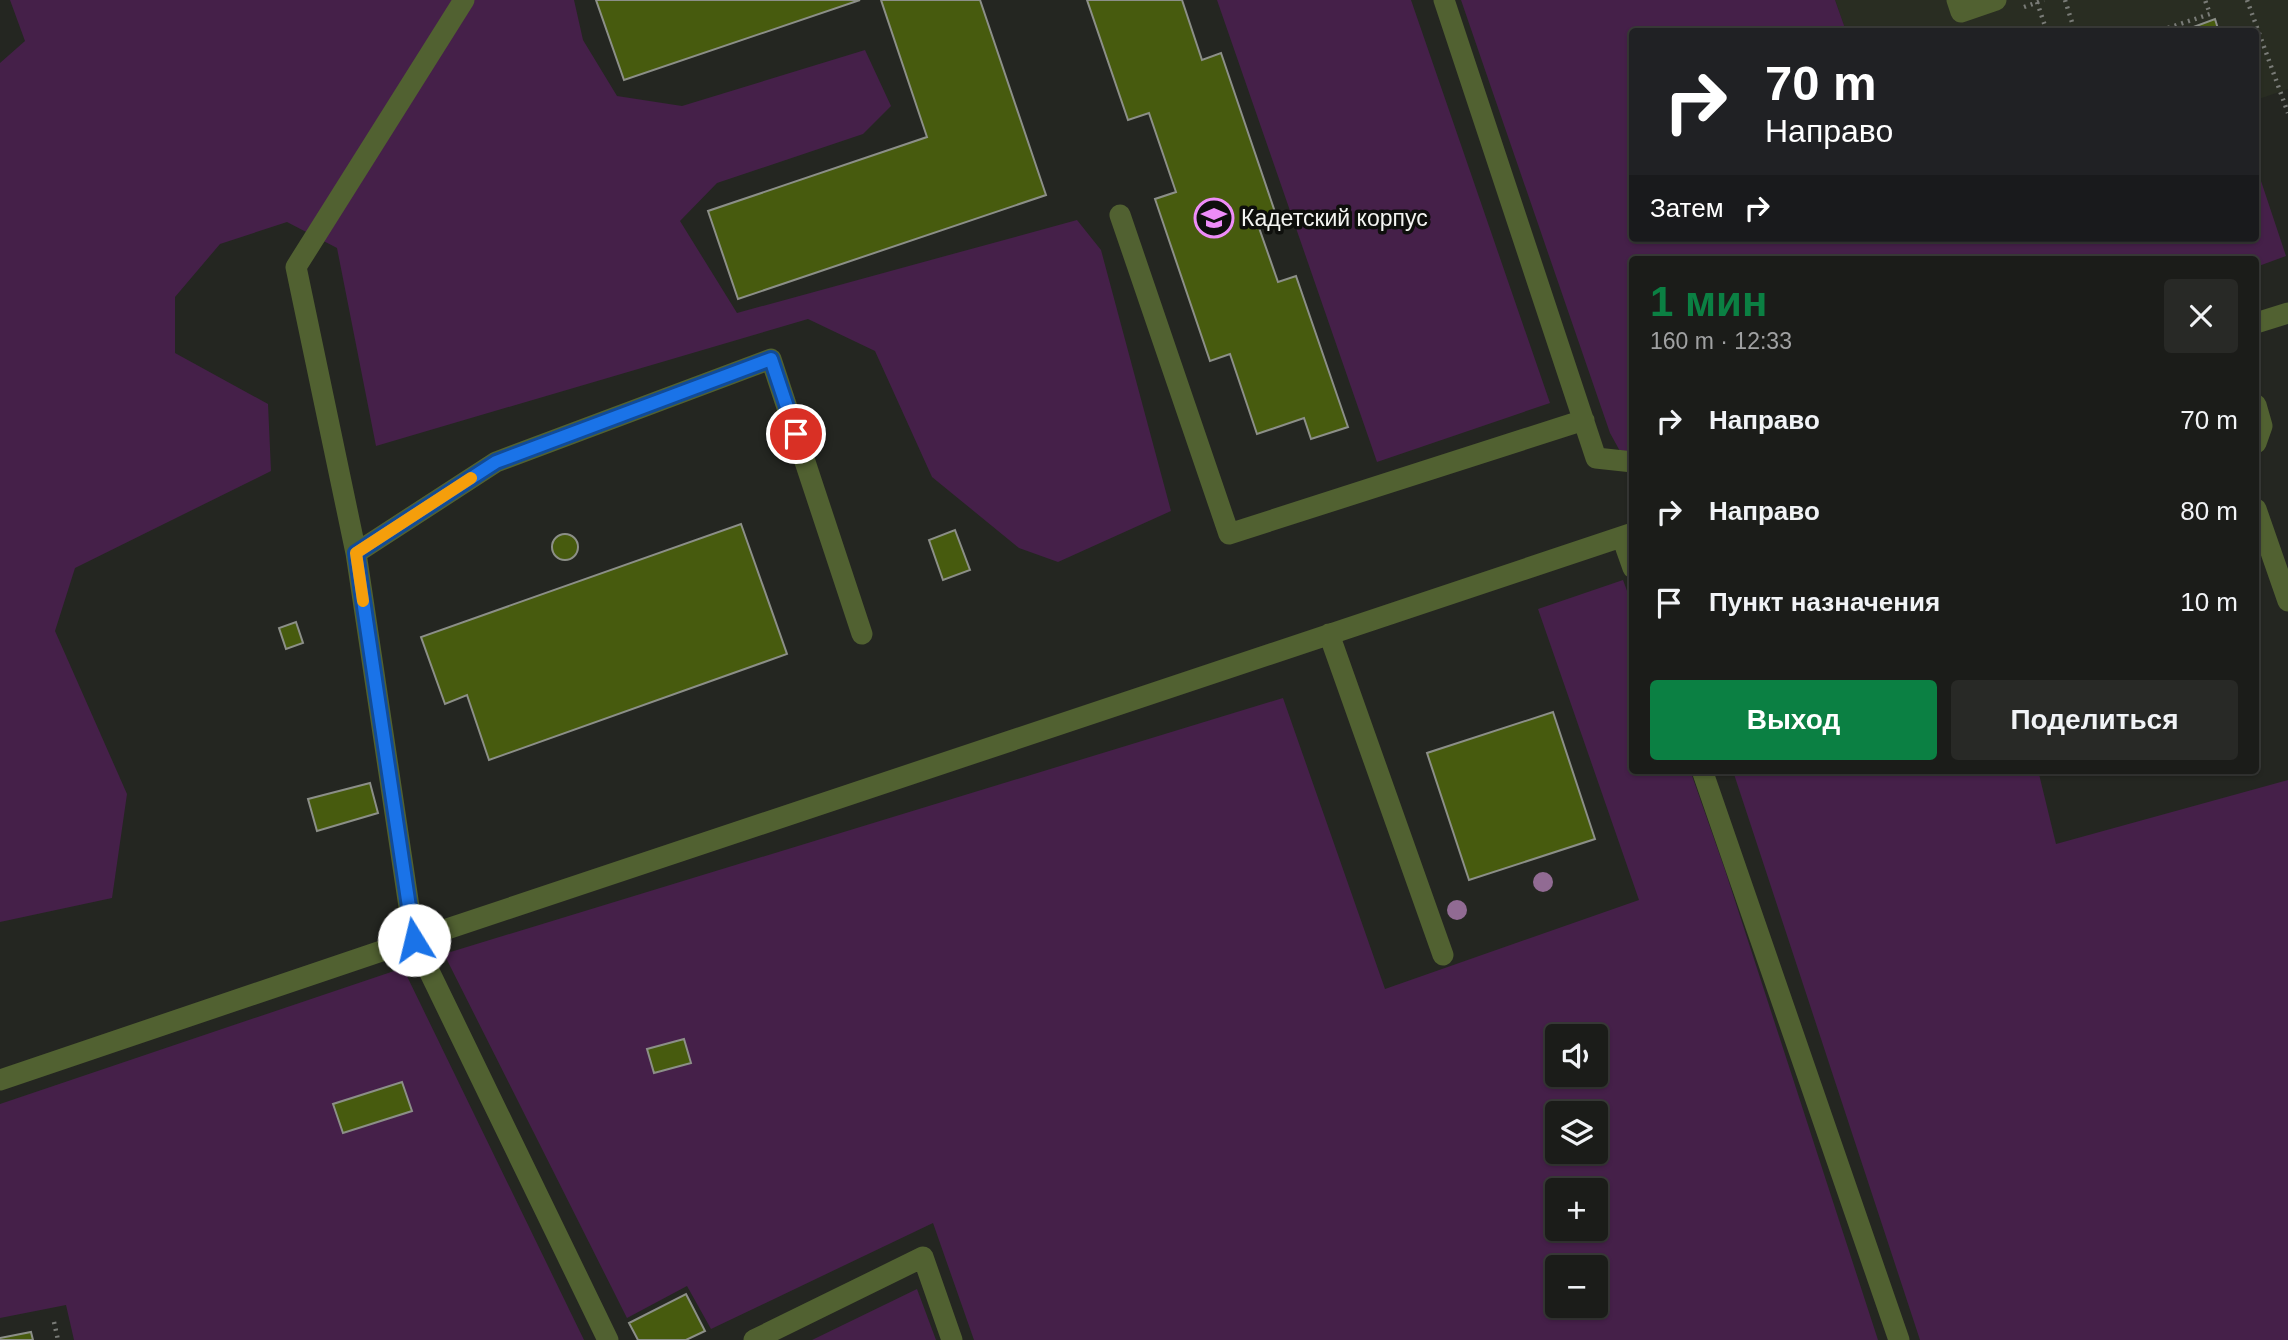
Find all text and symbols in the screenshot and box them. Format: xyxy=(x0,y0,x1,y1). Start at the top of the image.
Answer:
icon: right xyxy=(1650,56,1741,147)
text: 70 m xyxy=(1765,56,1877,110)
text: Направо xyxy=(1765,113,1893,149)
icon: right xyxy=(1738,189,1776,227)
text: Затем xyxy=(1650,193,1724,223)
school or university icon: Кадетский корпус xyxy=(1193,197,1235,239)
place label: Кадетский корпус xyxy=(1241,205,1428,231)
text: 1 мин xyxy=(1650,278,1767,325)
button: close xyxy=(2164,279,2238,353)
text: 160 m · 12:33 xyxy=(1650,328,1792,354)
icon: right xyxy=(1650,402,1688,440)
pin xyxy=(766,404,826,464)
text: Направо xyxy=(1709,405,1820,435)
text: 70 m xyxy=(2180,405,2238,435)
icon: arrive xyxy=(777,415,815,453)
icon: right xyxy=(1650,493,1688,531)
text: Направо xyxy=(1709,496,1820,526)
text: 80 m xyxy=(2180,496,2238,526)
icon: arrive xyxy=(1650,584,1688,622)
text: Пункт назначения xyxy=(1709,587,1940,617)
text: 10 m xyxy=(2180,587,2238,617)
button: Выход xyxy=(1650,680,1937,760)
button: Поделиться xyxy=(1951,680,2238,760)
position arrow xyxy=(377,903,451,977)
map controls xyxy=(1545,1024,1608,1318)
button: sound xyxy=(1545,1024,1608,1087)
button: layers xyxy=(1545,1101,1608,1164)
button: + xyxy=(1545,1178,1608,1241)
button: − xyxy=(1545,1255,1608,1318)

